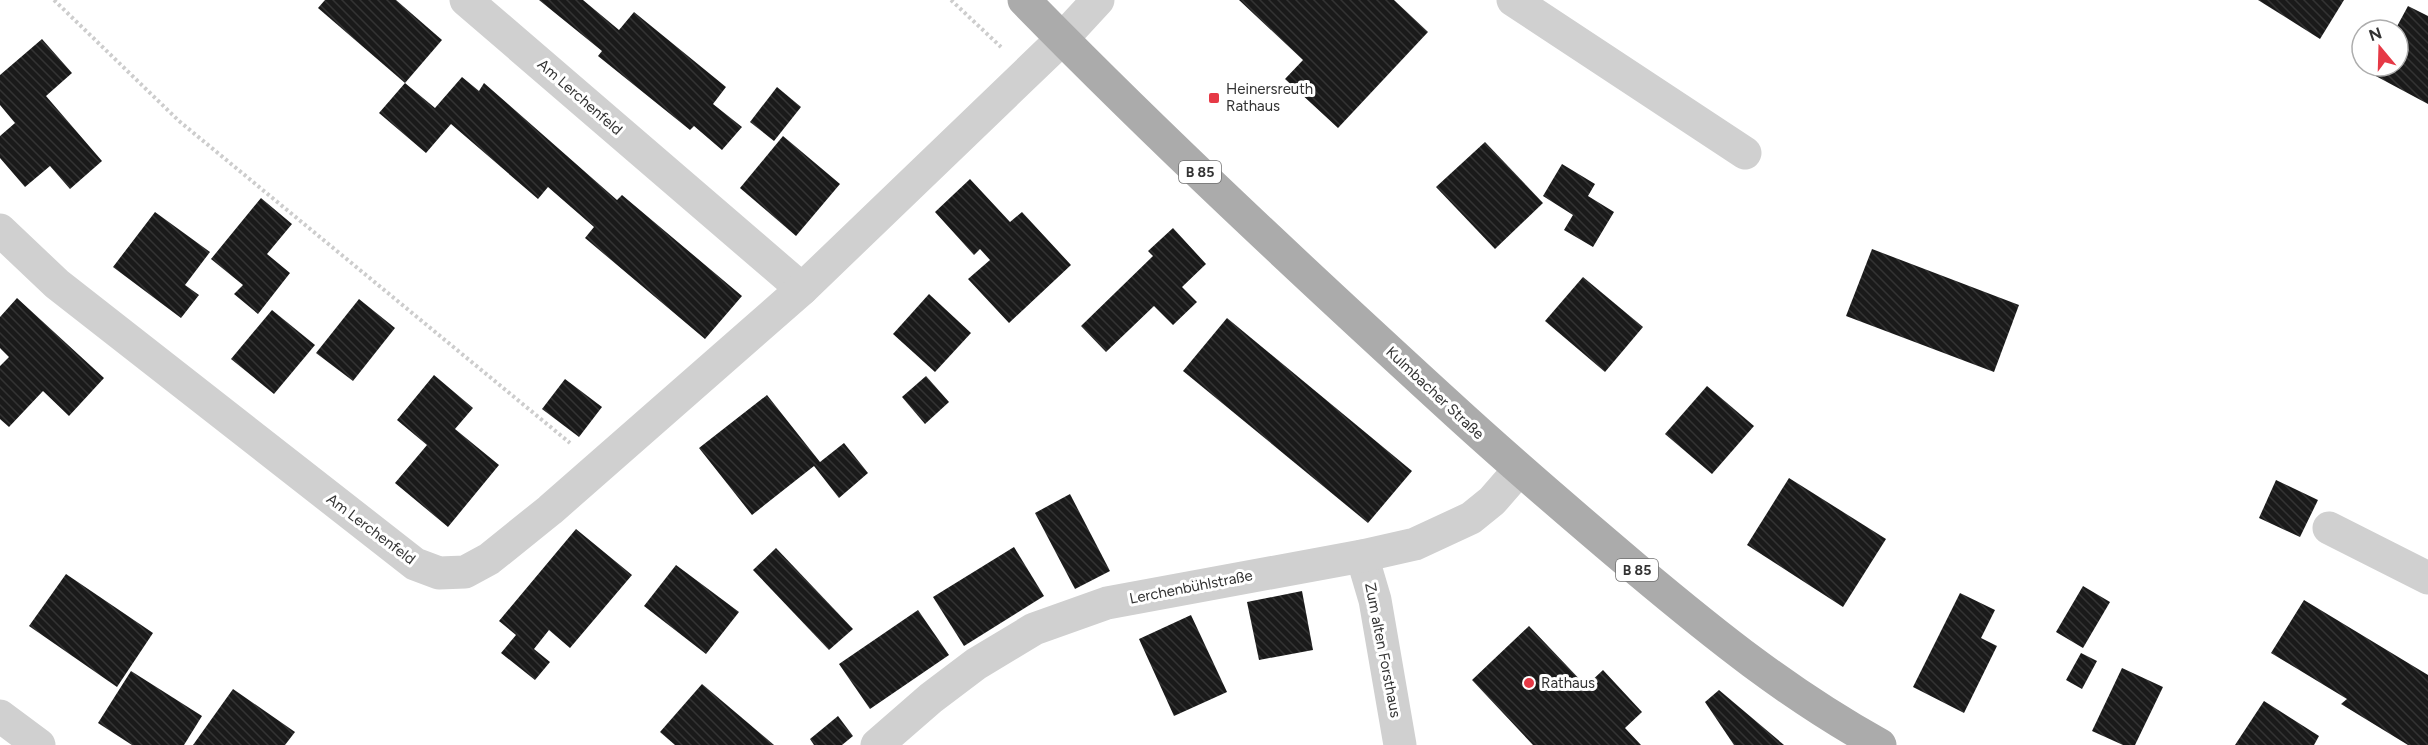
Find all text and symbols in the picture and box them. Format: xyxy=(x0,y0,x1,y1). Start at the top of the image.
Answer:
north arrow xyxy=(2350,18,2410,78)
text: N xyxy=(2366,23,2384,45)
street label: Am Lerchenfeld xyxy=(534,55,626,139)
place label: Heinersreuth Rathaus xyxy=(1226,80,1313,115)
marker: Heinersreuth Rathaus xyxy=(1207,91,1221,105)
road number: B 85 xyxy=(1179,161,1221,183)
street label: Kulmbacher Straße xyxy=(1382,343,1488,443)
street label: Am Lerchenfeld xyxy=(323,490,419,568)
road number: B 85 xyxy=(1616,559,1658,581)
street label: Lerchenbühlstraße xyxy=(1128,566,1254,608)
street label: Zum alten Forsthaus xyxy=(1361,581,1405,719)
place label: Rathaus xyxy=(1541,674,1595,692)
marker: Rathaus xyxy=(1522,676,1536,690)

